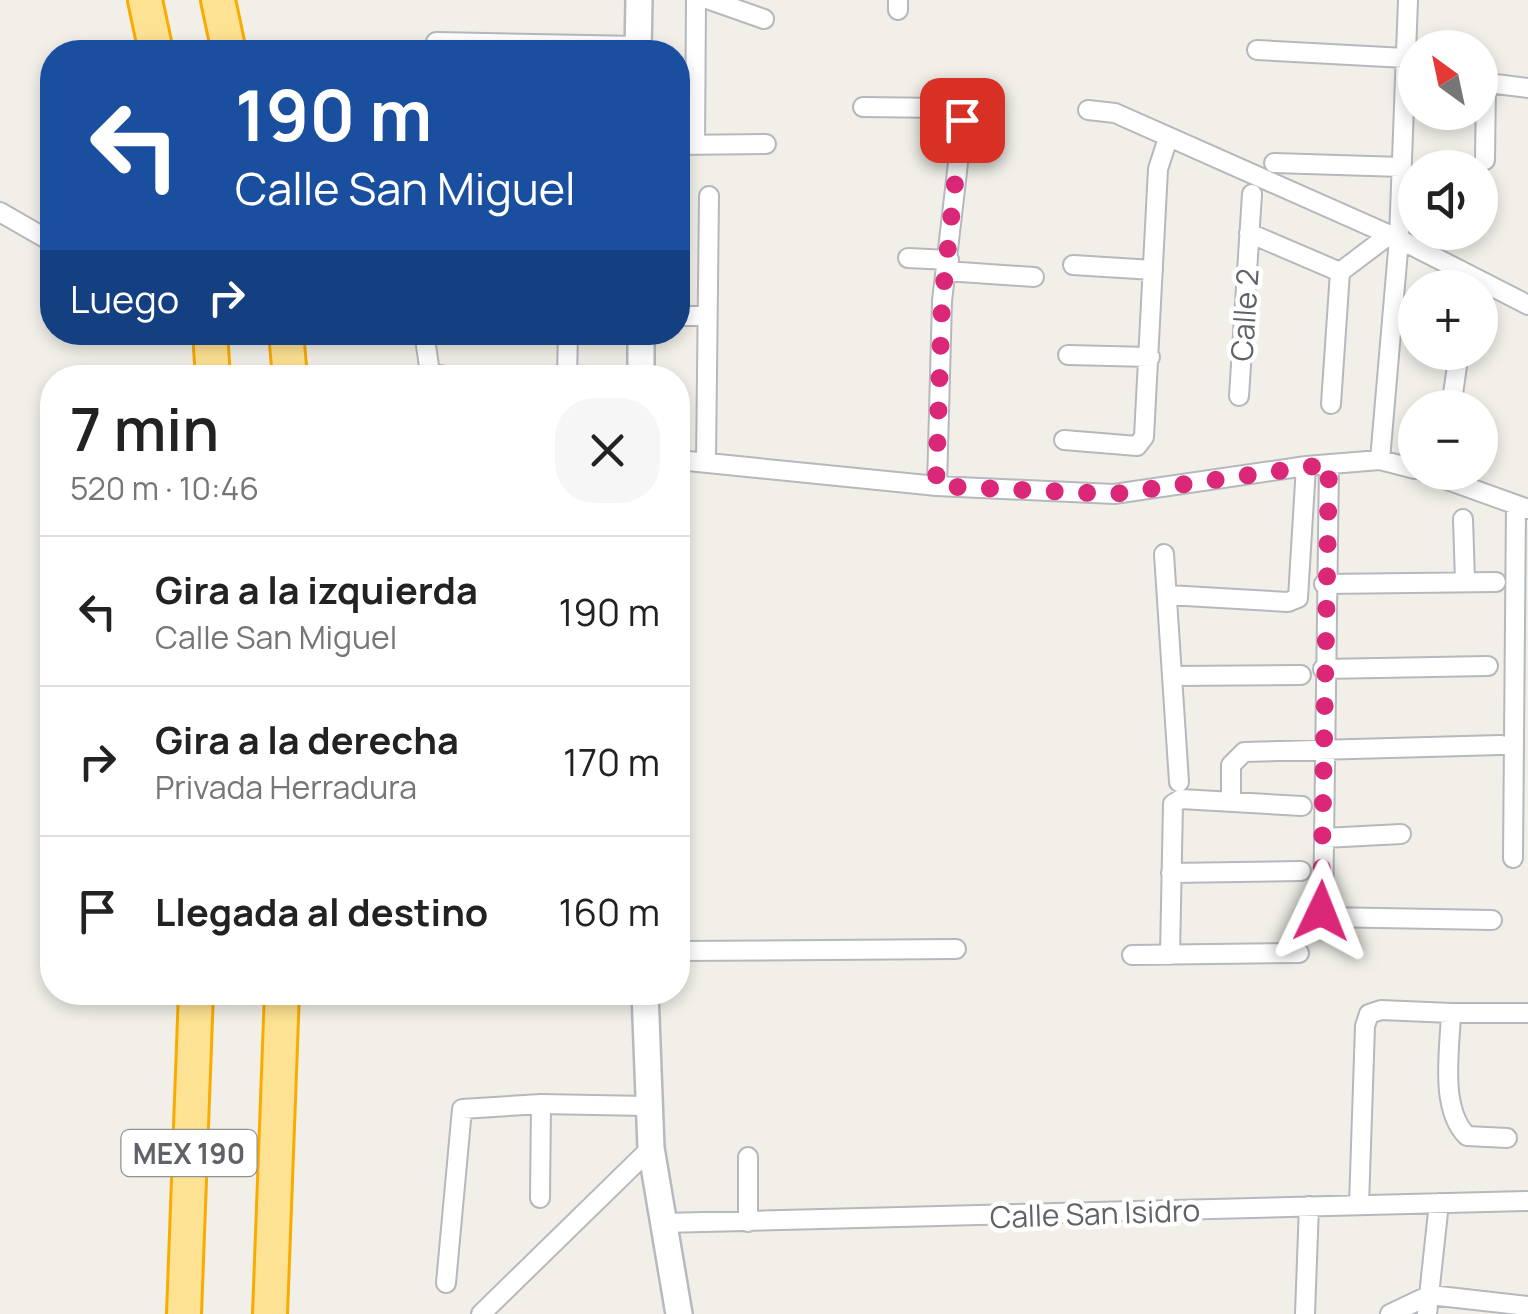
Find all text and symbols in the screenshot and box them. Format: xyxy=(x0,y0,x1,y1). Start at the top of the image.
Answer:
north arrow xyxy=(1398,30,1498,130)
map controls xyxy=(1398,30,1498,490)
text: 190 m xyxy=(235,66,432,162)
pin xyxy=(920,78,1005,163)
icon: left xyxy=(70,80,200,210)
icon: arrive xyxy=(935,93,990,148)
button: sound xyxy=(1398,150,1498,250)
text: Calle San Miguel xyxy=(235,157,576,219)
street label: Calle 2 xyxy=(1220,267,1268,363)
icon: right xyxy=(199,270,254,325)
button: + xyxy=(1398,270,1498,370)
text: Luego xyxy=(70,272,179,324)
text: 7 min xyxy=(70,387,219,469)
button: − xyxy=(1398,390,1498,490)
button: close xyxy=(555,398,660,503)
text: 520 m · 10:46 xyxy=(70,466,259,510)
text: Gira a la izquierda xyxy=(155,563,478,615)
icon: left xyxy=(70,584,125,639)
text: 190 m xyxy=(559,585,660,637)
text: Calle San Miguel xyxy=(155,615,397,659)
text: Gira a la derecha xyxy=(155,713,459,765)
icon: right xyxy=(70,734,125,789)
text: 170 m xyxy=(563,735,660,787)
text: Privada Herradura xyxy=(155,765,417,809)
position arrow xyxy=(1269,859,1373,963)
icon: arrive xyxy=(70,884,125,939)
text: Llegada al destino xyxy=(155,885,488,937)
text: 160 m xyxy=(559,885,660,937)
road number: MEX 190 xyxy=(121,1130,256,1176)
street label: Calle San Isidro xyxy=(989,1189,1201,1237)

